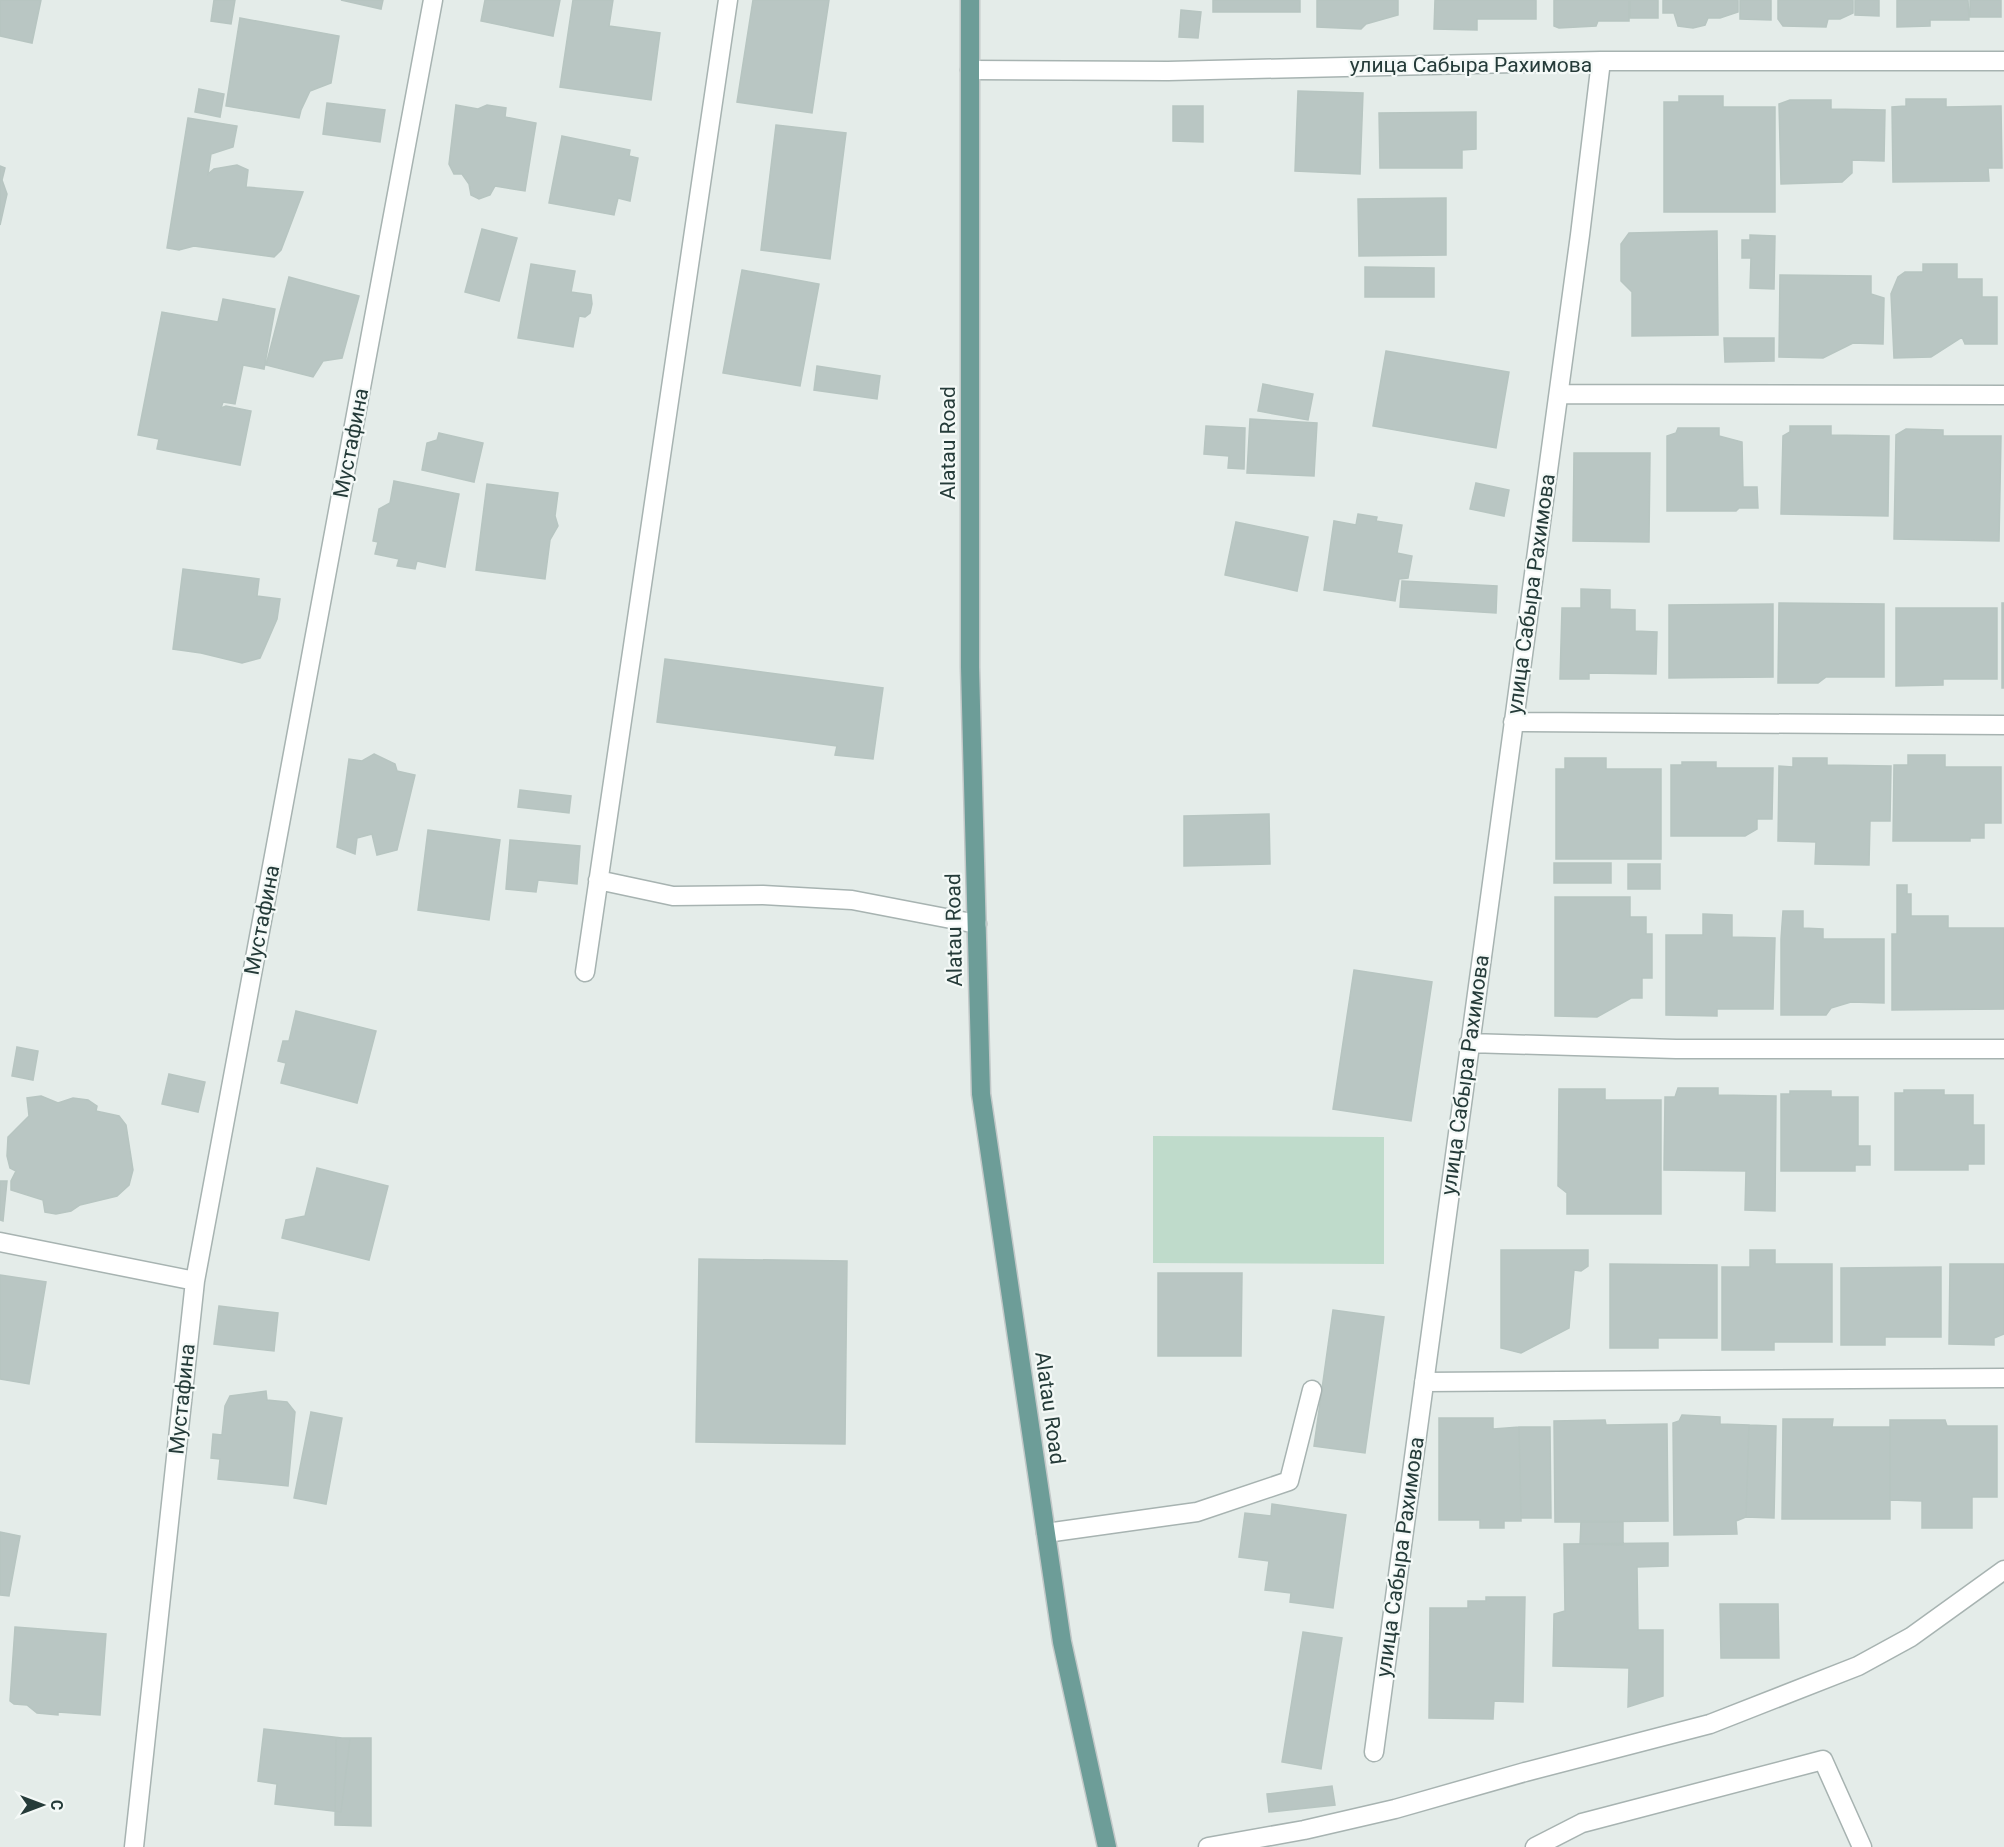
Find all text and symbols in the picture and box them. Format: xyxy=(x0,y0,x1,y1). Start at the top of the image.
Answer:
street label: улица Сабыра Рахимова xyxy=(1350,53,1592,77)
street label: Мустафина xyxy=(329,386,373,500)
street label: Alatau Road xyxy=(936,386,960,500)
street label: улица Сабыра Рахимова xyxy=(1502,472,1560,716)
street label: Мустафина xyxy=(240,863,284,977)
street label: Alatau Road xyxy=(941,873,967,987)
street label: улица Сабыра Рахимова xyxy=(1436,953,1494,1197)
street label: Мустафина xyxy=(164,1342,200,1456)
street label: Alatau Road xyxy=(1030,1350,1070,1466)
street label: улица Сабыра Рахимова xyxy=(1371,1435,1429,1679)
north arrow xyxy=(12,1775,72,1835)
text: С xyxy=(47,1800,66,1810)

